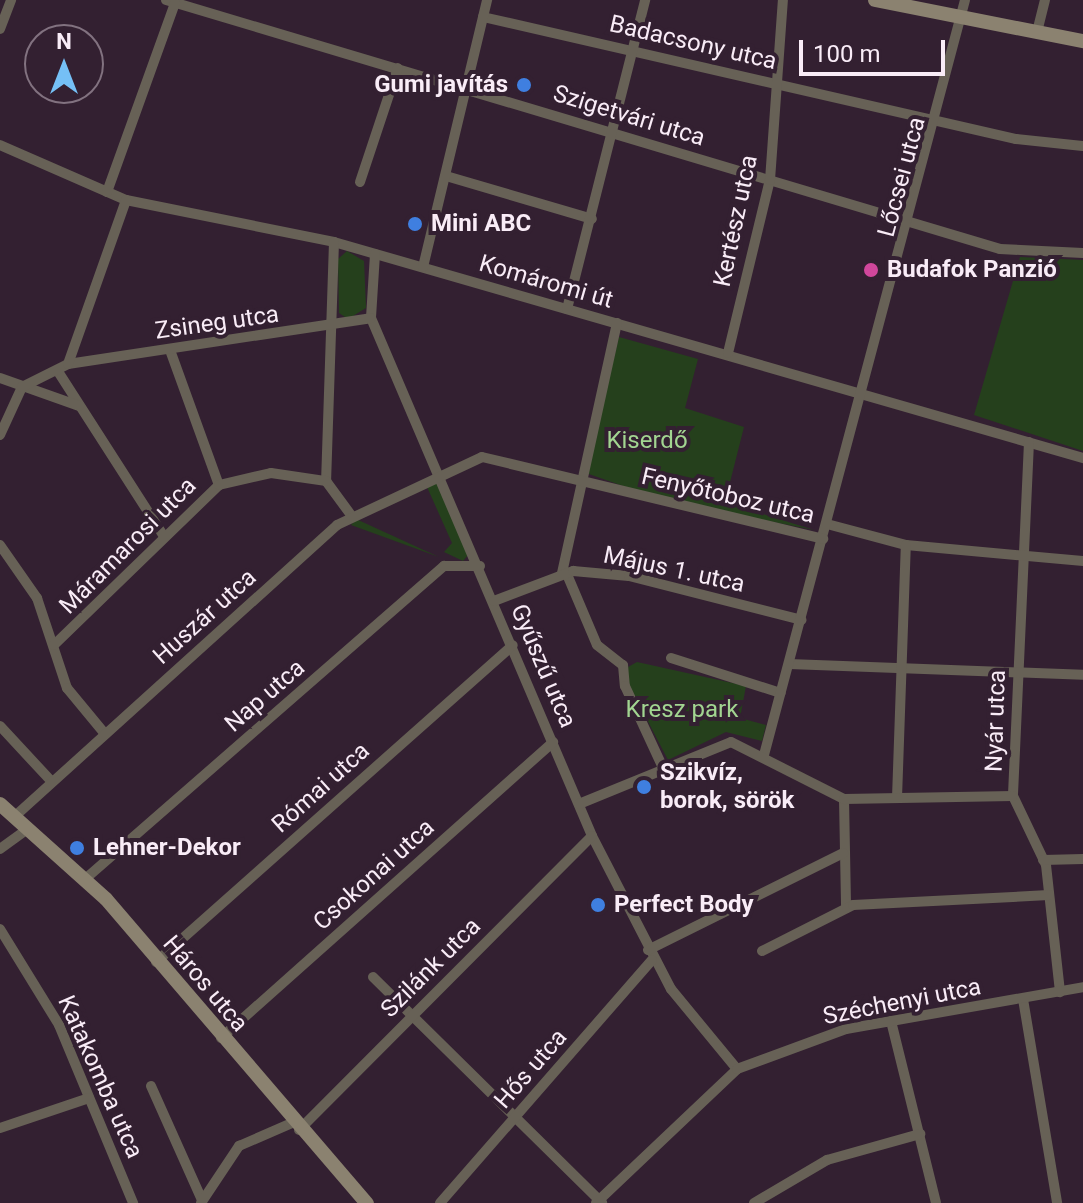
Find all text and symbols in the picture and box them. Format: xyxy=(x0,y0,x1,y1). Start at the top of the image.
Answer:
street label: Badacsony utca xyxy=(607,10,779,76)
north arrow xyxy=(24,24,104,104)
scale bar xyxy=(803,24,949,74)
text: N xyxy=(56,29,72,54)
text: 100 m xyxy=(813,40,880,68)
place label: Gumi javítás xyxy=(374,71,508,99)
marker: Gumi javítás xyxy=(515,76,533,94)
street label: Szigetvári utca xyxy=(550,79,708,153)
street label: Lőcsei utca xyxy=(872,114,932,240)
street label: Kertész utca xyxy=(708,153,764,289)
place label: Mini ABC xyxy=(431,210,531,238)
marker: Mini ABC xyxy=(406,215,424,233)
street label: Komáromi út xyxy=(476,249,616,315)
place label: Budafok Panzió xyxy=(887,256,1057,284)
marker: Budafok Panzió xyxy=(862,261,880,279)
street label: Zsineg utca xyxy=(153,300,281,346)
park label: Kiserdő xyxy=(606,427,688,455)
street label: Fenyőtoboz utca xyxy=(639,462,817,530)
street label: Máramarosi utca xyxy=(54,472,202,620)
street label: Május 1. utca xyxy=(601,541,747,599)
street label: Huszár utca xyxy=(148,563,262,671)
street label: Gyűszű utca xyxy=(504,600,582,732)
street label: Nap utca xyxy=(219,654,311,738)
street label: Nyár utca xyxy=(980,669,1012,773)
park label: Kresz park xyxy=(626,696,738,724)
street label: Római utca xyxy=(266,737,376,839)
place label: Szikvíz, borok, sörök xyxy=(660,759,794,815)
marker: Szikvíz, borok, sörök xyxy=(635,778,653,796)
street label: Csokonai utca xyxy=(308,813,440,937)
place label: Lehner-Dekor xyxy=(93,834,241,862)
marker: Lehner-Dekor xyxy=(68,839,86,857)
place label: Perfect Body xyxy=(614,891,754,919)
marker: Perfect Body xyxy=(589,896,607,914)
street label: Szilánk utca xyxy=(375,912,487,1024)
street label: Háros utca xyxy=(156,930,254,1038)
street label: Széchenyi utca xyxy=(821,973,983,1031)
street label: Katakomba utca xyxy=(51,991,149,1163)
street label: Hős utca xyxy=(489,1023,573,1115)

